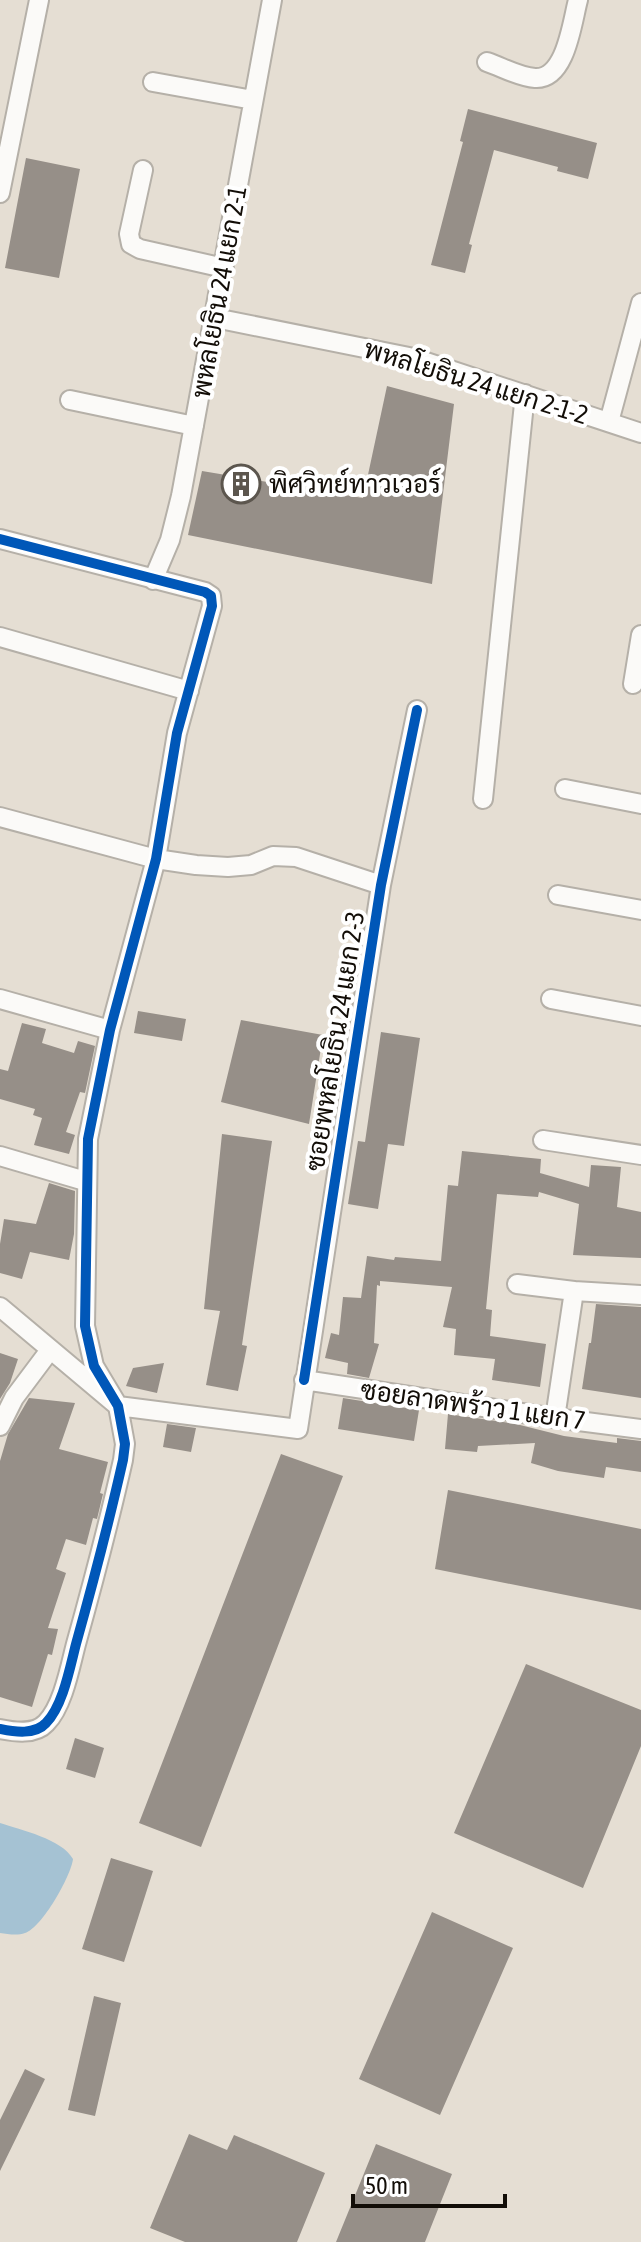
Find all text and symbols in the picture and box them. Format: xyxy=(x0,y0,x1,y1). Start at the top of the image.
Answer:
street label: พหลโยธิน 24 แยก 2-1 xyxy=(185,183,252,401)
street label: พหลโยธิน 24 แยก 2-1-2 xyxy=(360,333,592,430)
building icon: พิศวิทย์ทาวเวอร์ xyxy=(220,463,262,505)
place label: พิศวิทย์ทาวเวอร์ xyxy=(269,467,441,499)
street label: ซอยพหลโยธิน 24 แยก 2-3 xyxy=(299,909,370,1173)
street label: ซอยลาดพร้าว 1 แยก 7 xyxy=(359,1373,587,1436)
scale bar xyxy=(353,2158,505,2208)
text: 50 m xyxy=(365,2172,408,2199)

